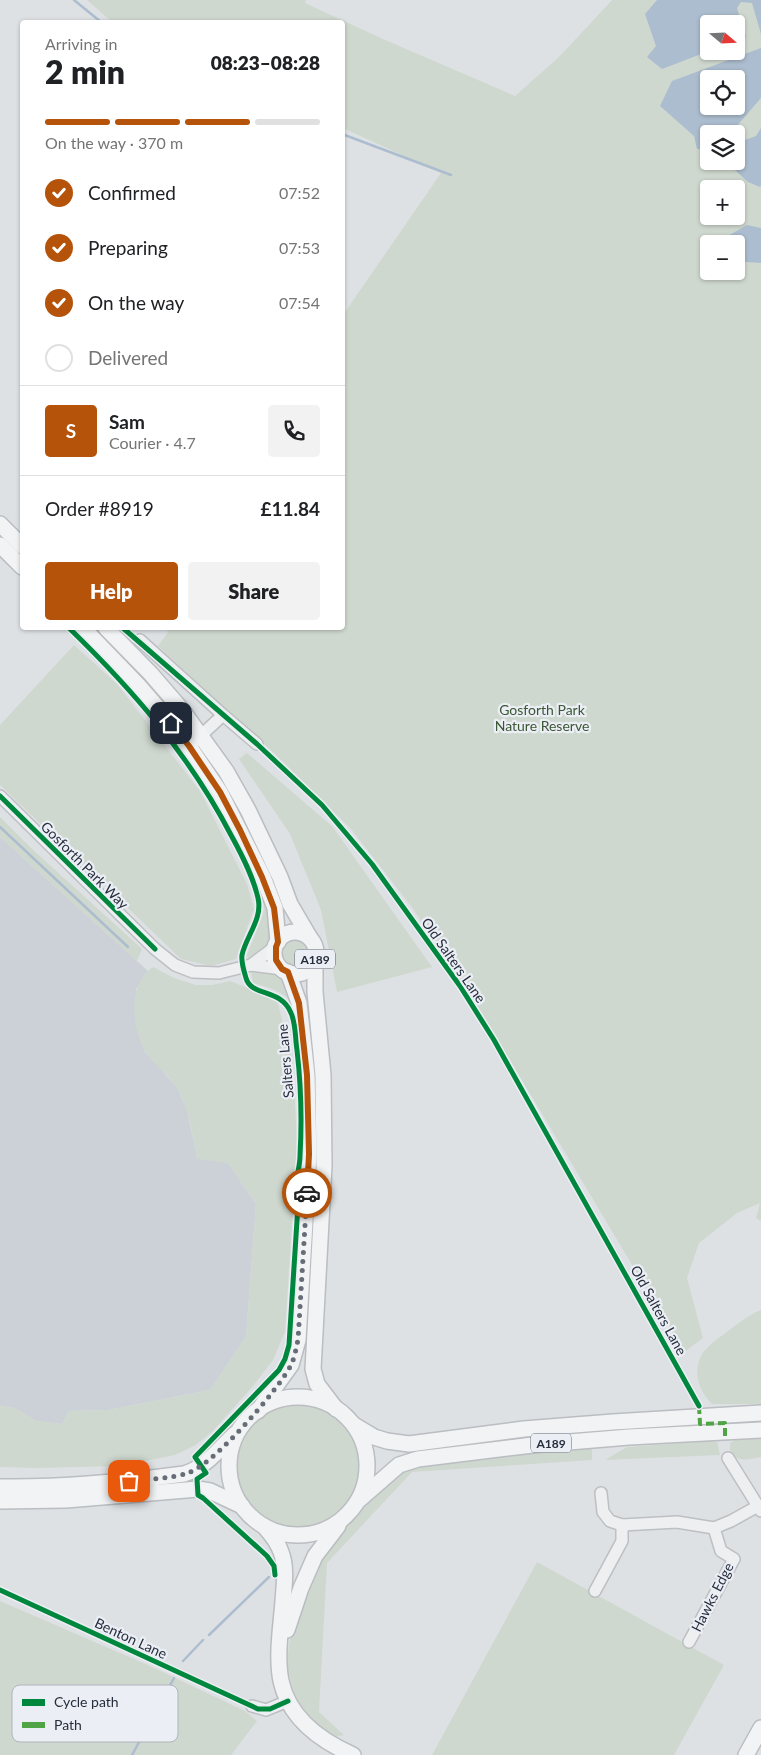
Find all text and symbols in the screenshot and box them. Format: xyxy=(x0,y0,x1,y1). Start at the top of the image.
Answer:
north arrow xyxy=(700,15,745,60)
map controls xyxy=(700,15,745,280)
text: Arriving in xyxy=(45,34,118,53)
text: 08:23–08:28 xyxy=(211,51,320,74)
text: 2 min xyxy=(45,52,125,91)
button: locate xyxy=(700,70,745,115)
button: layers xyxy=(700,125,745,170)
text: On the way · 370 m xyxy=(45,133,183,152)
icon: check xyxy=(45,179,73,207)
button: + xyxy=(700,180,745,225)
text: Confirmed xyxy=(88,181,176,204)
text: 07:52 xyxy=(279,183,320,202)
icon: check xyxy=(45,234,73,262)
button: − xyxy=(700,235,745,280)
text: Preparing xyxy=(88,236,168,259)
text: 07:53 xyxy=(279,238,320,257)
icon: check xyxy=(45,289,73,317)
text: On the way xyxy=(88,291,184,314)
text: 07:54 xyxy=(279,293,320,312)
text: Delivered xyxy=(88,346,168,369)
button: phone xyxy=(268,405,320,457)
text: Sam xyxy=(109,410,145,433)
text: S xyxy=(66,419,76,442)
text: Courier · 4.7 xyxy=(109,433,196,452)
text: Order #8919 xyxy=(45,497,154,520)
text: £11.84 xyxy=(260,497,320,520)
button: Help xyxy=(45,562,178,620)
button: Share xyxy=(188,562,320,620)
park label: Gosforth Park Nature Reserve xyxy=(495,701,589,734)
pin xyxy=(150,702,192,744)
icon: home xyxy=(157,709,185,737)
street label: Gosforth Park Way xyxy=(38,818,133,913)
street label: Old Salters Lane xyxy=(418,914,490,1006)
road number: A189 xyxy=(295,950,335,969)
street label: Salters Lane xyxy=(273,1023,297,1099)
courier xyxy=(282,1168,332,1218)
icon: car xyxy=(293,1179,321,1207)
street label: Old Salters Lane xyxy=(627,1262,691,1358)
road number: A189 xyxy=(531,1434,571,1452)
pin xyxy=(108,1460,150,1502)
icon: bag xyxy=(115,1467,143,1495)
street label: Hawks Edge xyxy=(687,1560,737,1634)
street label: Benton Lane xyxy=(92,1614,170,1662)
legend xyxy=(12,1685,178,1742)
text: Cycle path xyxy=(54,1693,119,1710)
text: Path xyxy=(54,1716,82,1733)

